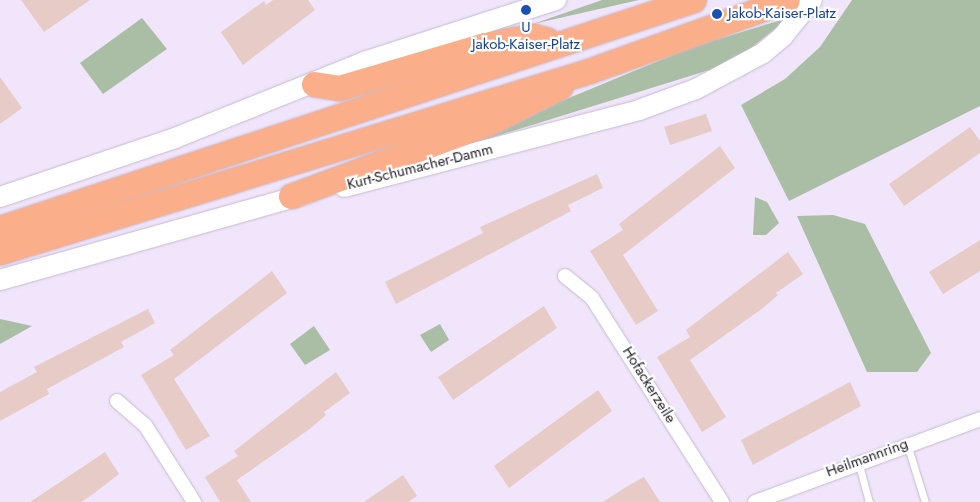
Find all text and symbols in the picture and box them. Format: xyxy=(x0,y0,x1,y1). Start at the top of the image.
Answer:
marker: U Jakob-Kaiser-Platz xyxy=(520,4,532,16)
place label: Jakob-Kaiser-Platz xyxy=(728,5,836,23)
marker: Jakob-Kaiser-Platz xyxy=(710,7,724,21)
place label: U Jakob-Kaiser-Platz xyxy=(472,18,580,53)
street label: Kurt-Schumacher-Damm xyxy=(345,140,495,194)
street label: Hofackerzeile xyxy=(618,343,680,427)
street label: Heilmannring xyxy=(824,435,910,481)

